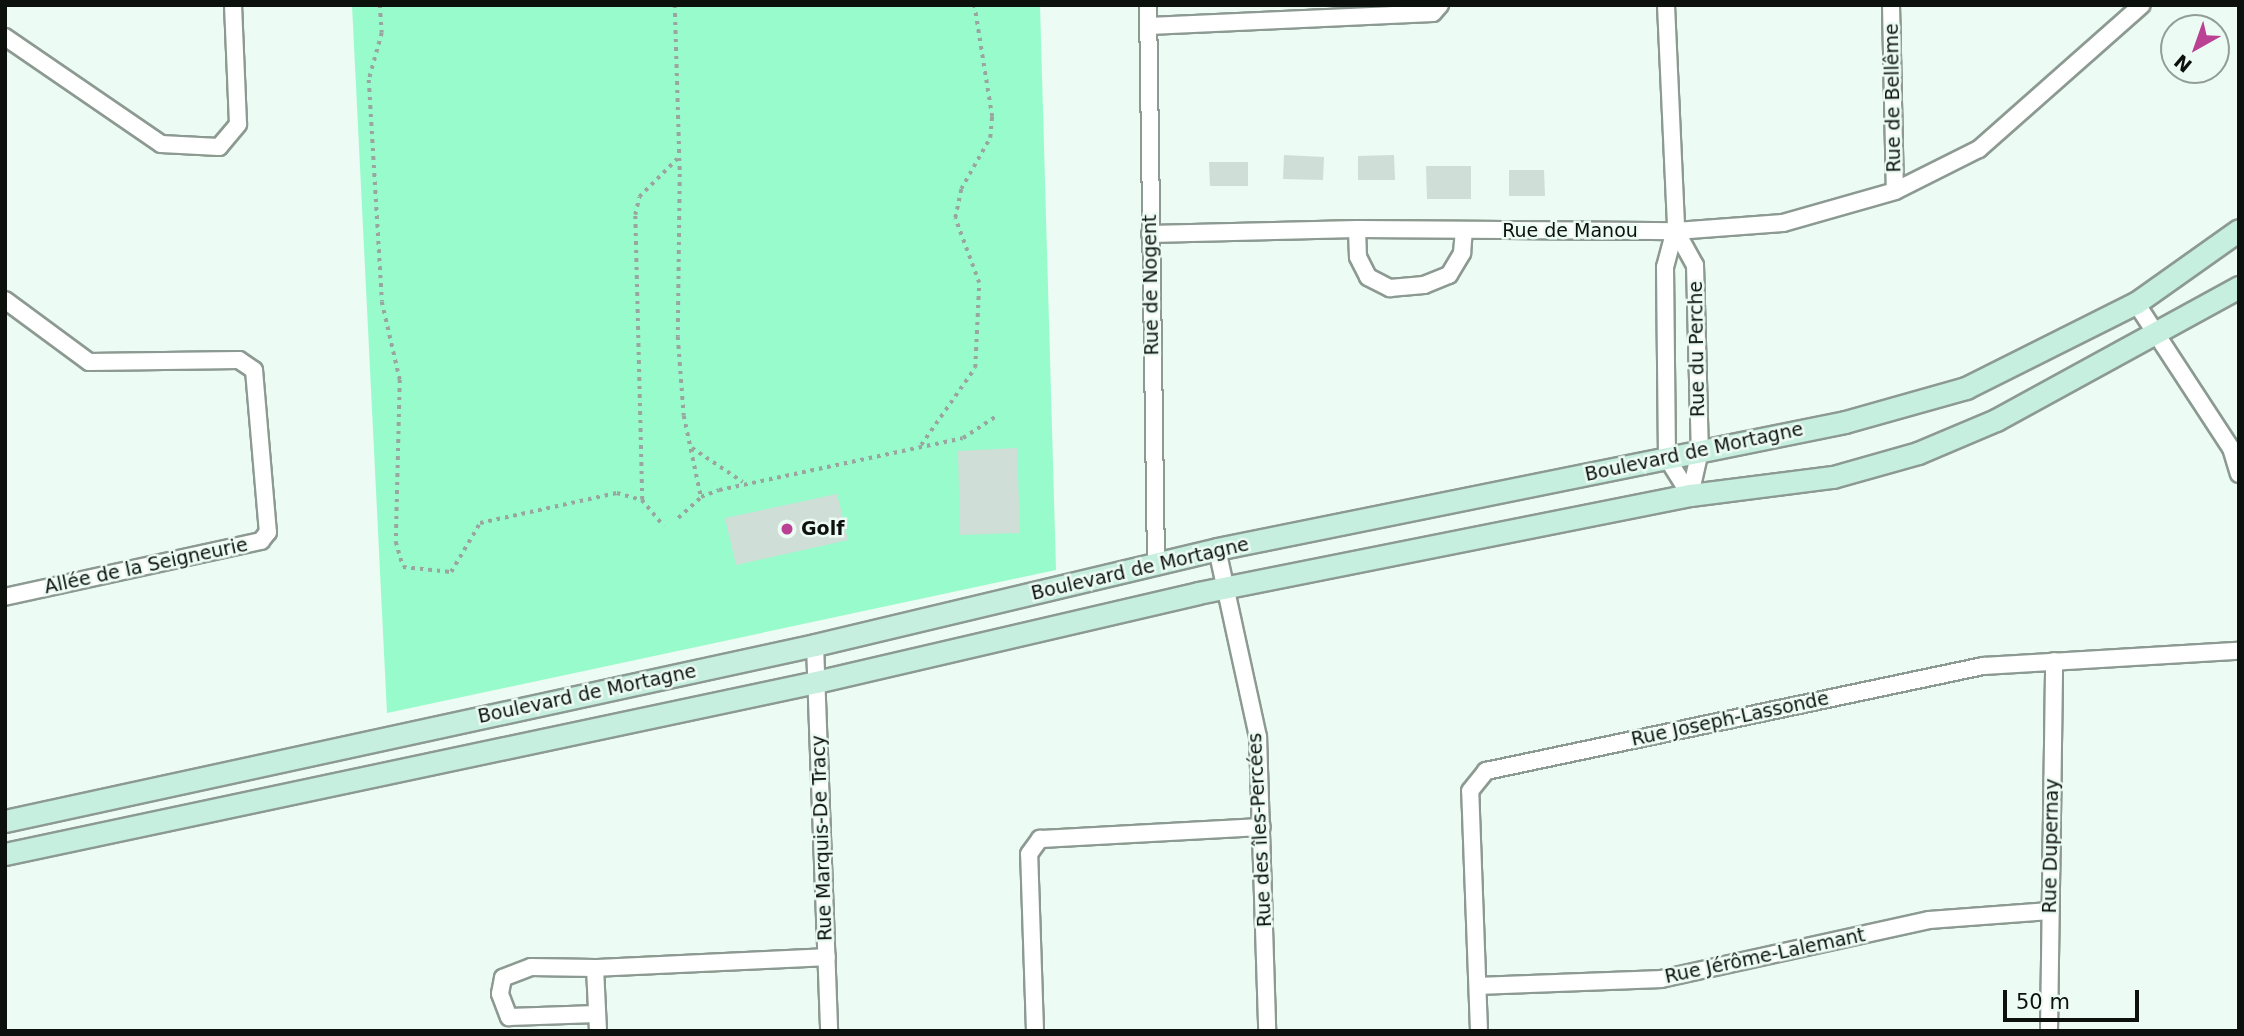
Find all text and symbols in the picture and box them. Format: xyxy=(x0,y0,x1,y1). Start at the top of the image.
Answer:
north arrow xyxy=(2160,14,2230,84)
street label: Rue de Bellême xyxy=(1880,23,1906,173)
text: N xyxy=(2170,50,2196,77)
street label: Rue de Nogent xyxy=(1138,214,1164,356)
street label: Rue de Manou xyxy=(1502,220,1638,242)
street label: Rue du Perche xyxy=(1684,281,1710,417)
street label: Boulevard de Mortagne xyxy=(1583,418,1805,486)
place label: Golf xyxy=(801,518,844,540)
marker: Golf xyxy=(779,521,795,537)
street label: Allée de la Seigneurie xyxy=(42,533,250,599)
street label: Boulevard de Mortagne xyxy=(1029,533,1251,605)
street label: Boulevard de Mortagne xyxy=(476,660,698,728)
street label: Rue Joseph-Lassonde xyxy=(1629,687,1831,751)
street label: Rue des îles-Percées xyxy=(1244,732,1276,928)
street label: Rue Marquis-De Tracy xyxy=(807,735,837,941)
street label: Rue Dupernay xyxy=(2038,778,2064,914)
street label: Rue Jérôme-Lalemant xyxy=(1663,924,1867,988)
scale bar xyxy=(2006,976,2142,1020)
text: 50 m xyxy=(2016,990,2070,1014)

